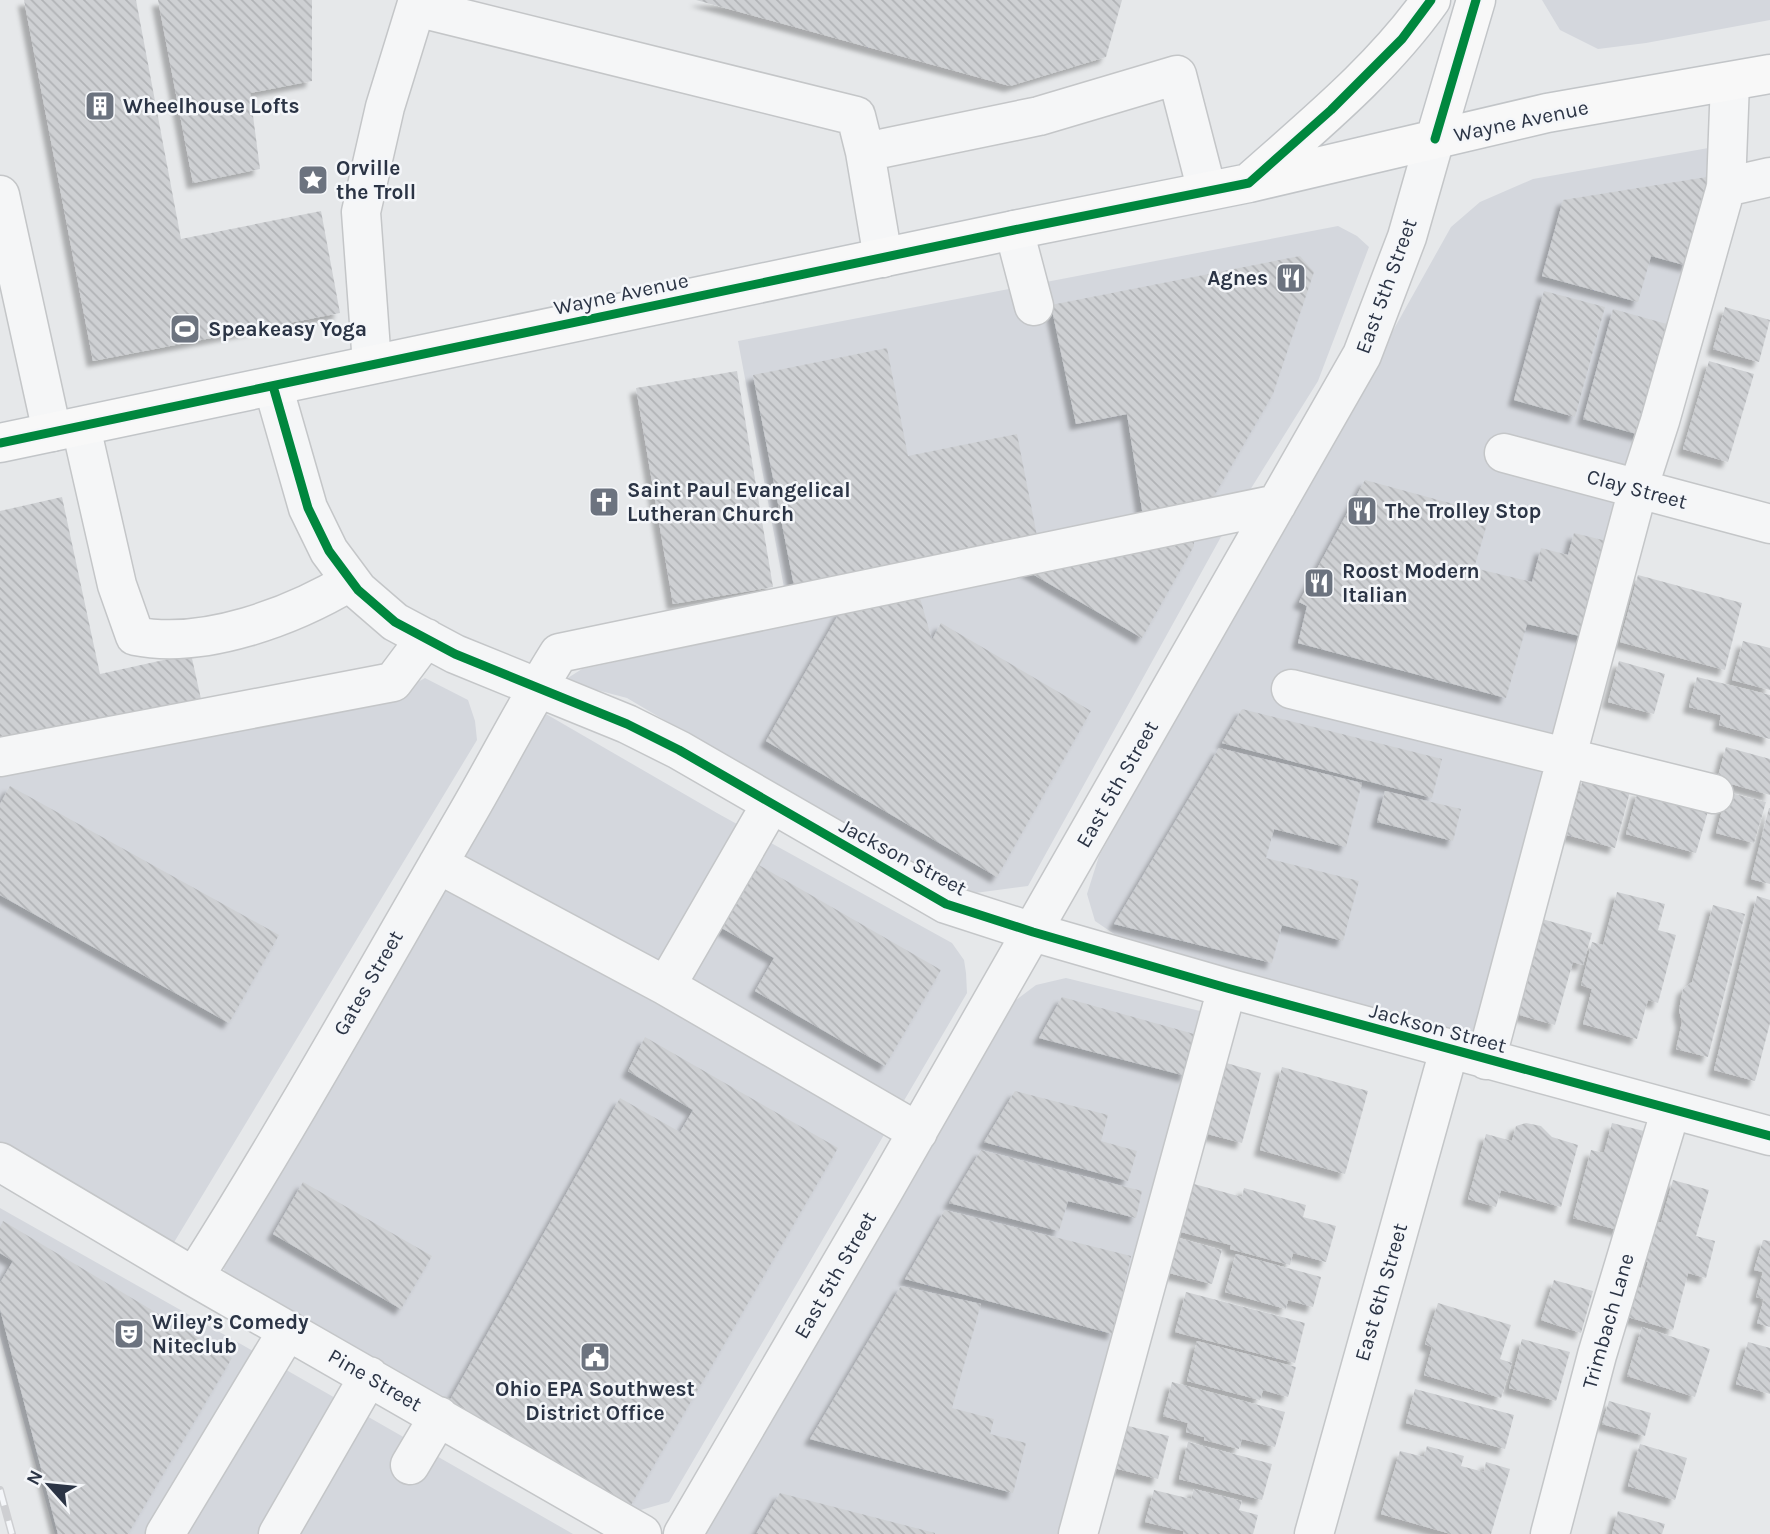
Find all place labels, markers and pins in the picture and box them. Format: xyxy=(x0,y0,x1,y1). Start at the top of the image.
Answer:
building icon: Wheelhouse Lofts xyxy=(83,89,117,123)
place label: Wheelhouse Lofts xyxy=(123,94,300,118)
place label: Orville the Troll xyxy=(336,156,416,204)
place icon: Orville the Troll xyxy=(296,163,330,197)
restaurant icon: Agnes xyxy=(1274,261,1308,295)
place label: Agnes xyxy=(1207,266,1268,290)
sports icon: Speakeasy Yoga xyxy=(168,312,202,346)
place label: Speakeasy Yoga xyxy=(208,317,367,341)
place label: Saint Paul Evangelical Lutheran Church xyxy=(627,478,851,526)
church icon: Saint Paul Evangelical Lutheran Church xyxy=(587,485,621,519)
restaurant icon: The Trolley Stop xyxy=(1345,494,1379,528)
place label: The Trolley Stop xyxy=(1385,499,1541,523)
place label: Roost Modern Italian xyxy=(1342,559,1480,607)
restaurant icon: Roost Modern Italian xyxy=(1302,566,1336,600)
place label: Wiley’s Comedy Niteclub xyxy=(152,1310,309,1358)
theatre icon: Wiley’s Comedy Niteclub xyxy=(112,1317,146,1351)
public building icon: Ohio EPA Southwest District Office xyxy=(578,1340,612,1374)
place label: Ohio EPA Southwest District Office xyxy=(495,1377,695,1425)

